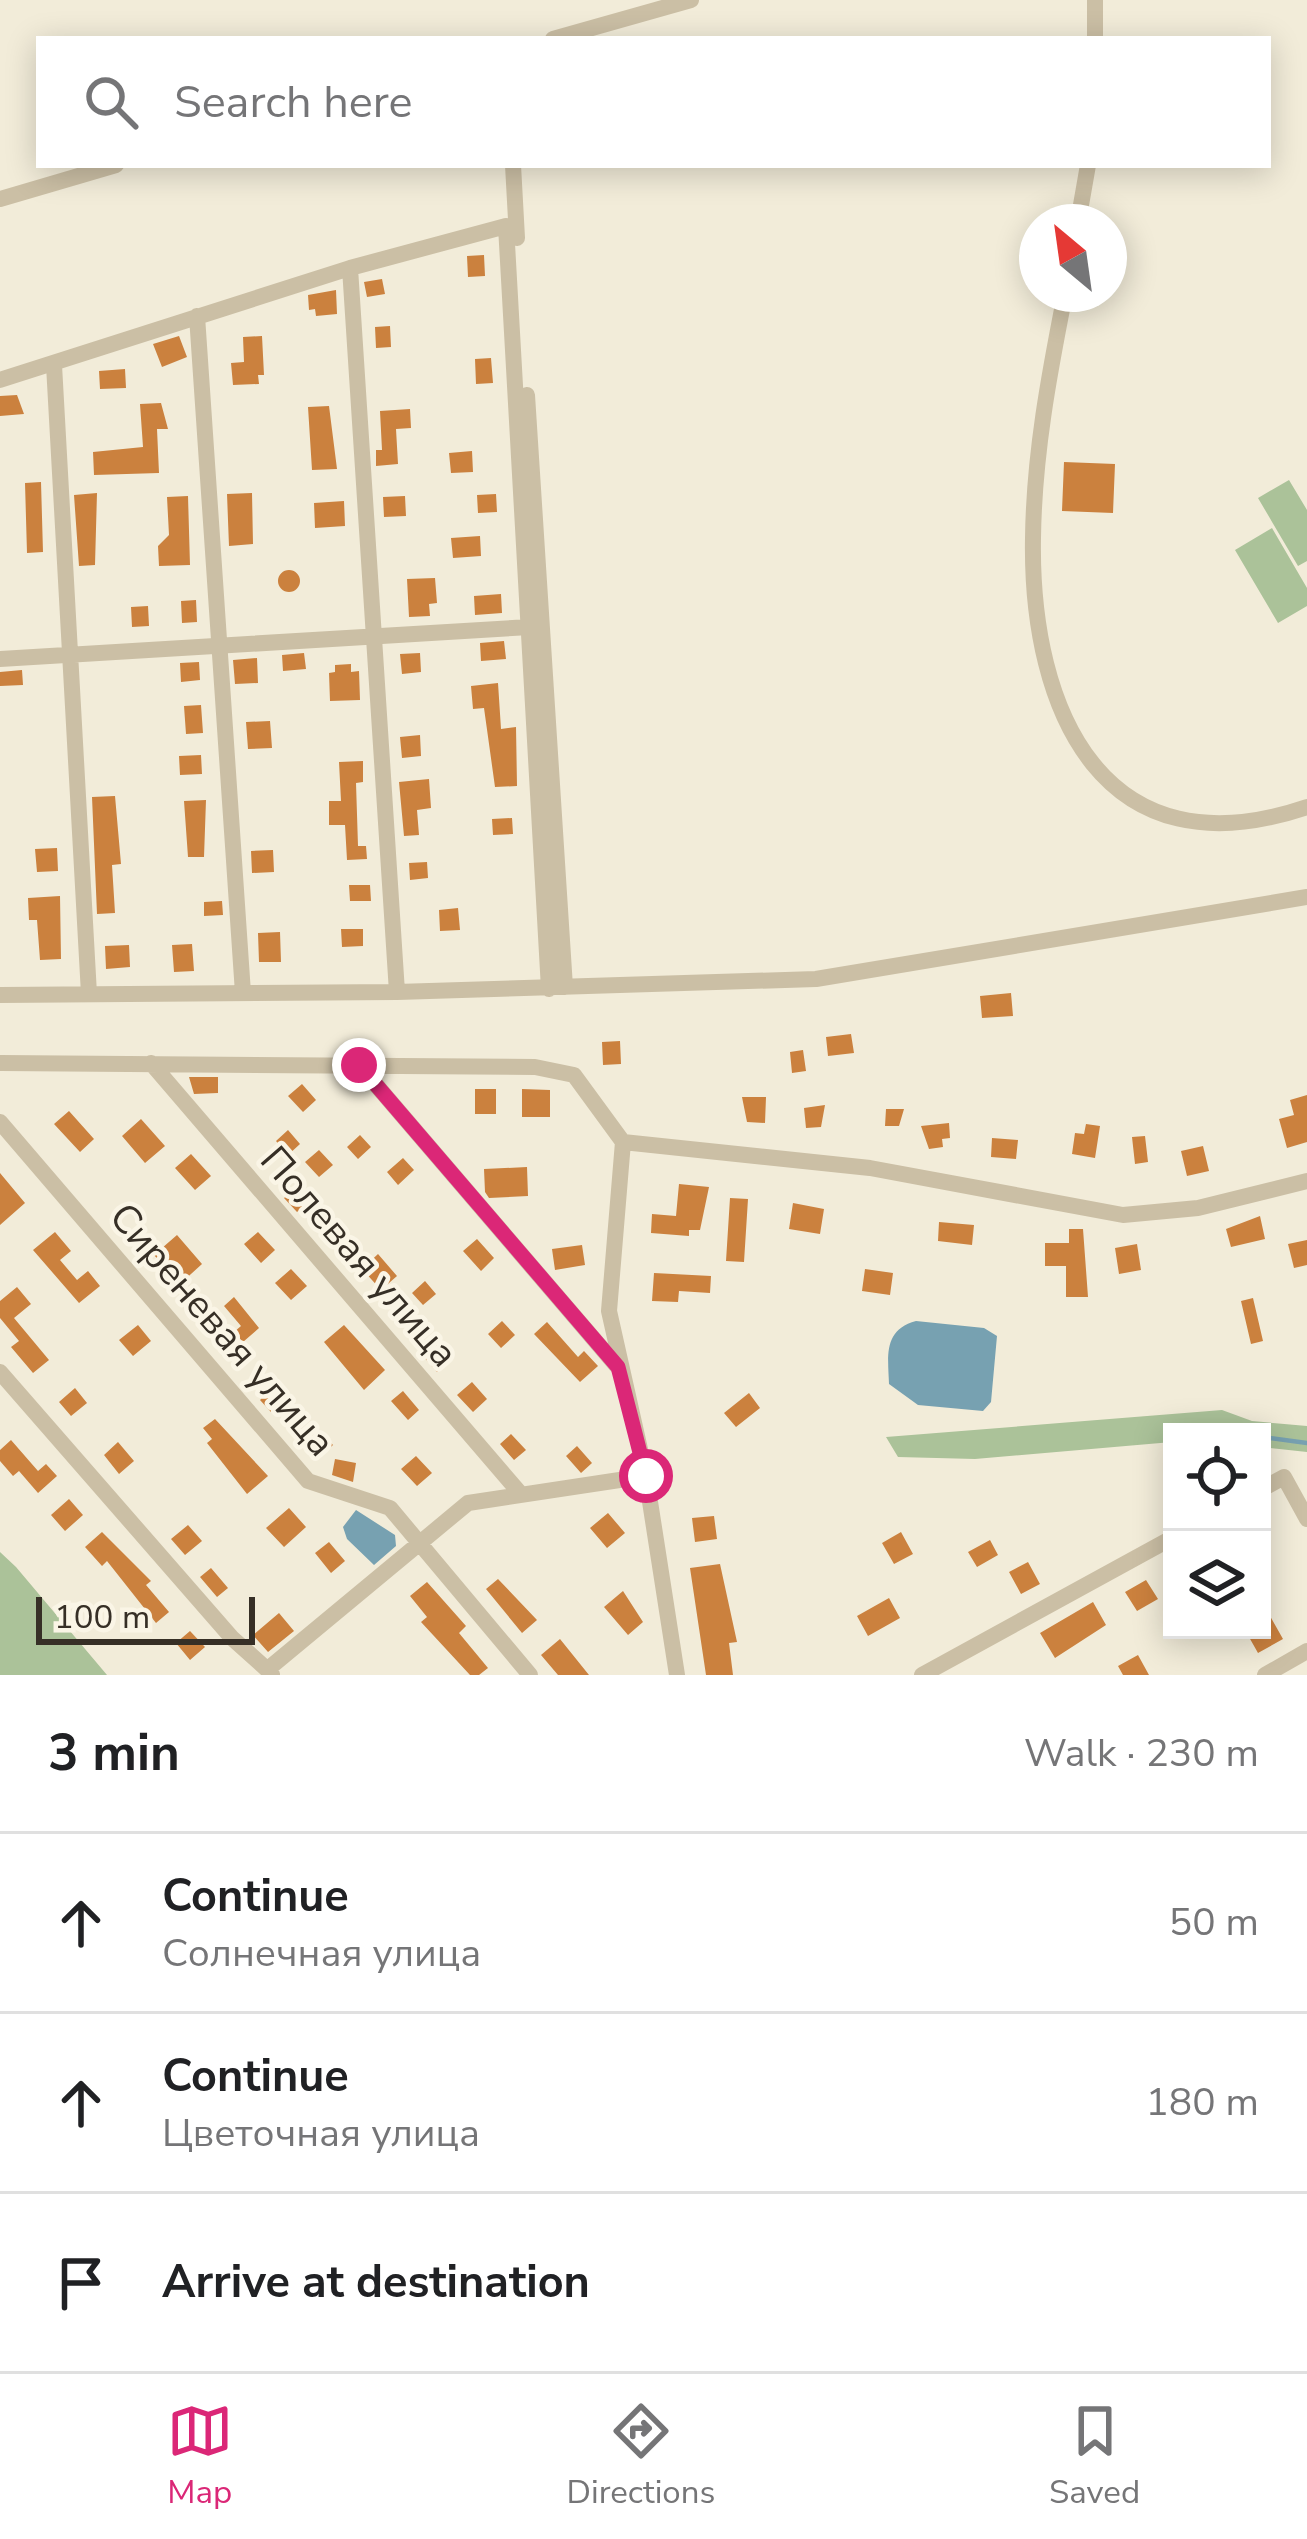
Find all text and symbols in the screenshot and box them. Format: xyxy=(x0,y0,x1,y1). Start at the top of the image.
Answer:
search box xyxy=(36,36,1271,168)
icon: search xyxy=(78,69,144,135)
text: Search here xyxy=(174,72,413,133)
north arrow xyxy=(1019,204,1127,312)
route end xyxy=(332,1038,386,1092)
street label: Полевая улица xyxy=(248,1135,470,1379)
street label: Сиреневая улица xyxy=(97,1192,347,1468)
map controls xyxy=(1163,1423,1271,1639)
button: locate xyxy=(1163,1423,1271,1531)
route start xyxy=(619,1449,673,1503)
button: layers xyxy=(1163,1531,1271,1639)
scale bar xyxy=(36,1591,255,1644)
text: 100 m xyxy=(54,1595,150,1640)
text: 3 min xyxy=(48,1718,180,1788)
text: Walk · 230 m xyxy=(1024,1727,1259,1780)
text: Continue xyxy=(162,1866,349,1927)
icon: ahead xyxy=(48,1890,114,1956)
text: 50 m xyxy=(1169,1896,1259,1949)
text: Солнечная улица xyxy=(162,1927,481,1980)
text: Continue xyxy=(162,2046,349,2107)
icon: ahead xyxy=(48,2070,114,2136)
text: 180 m xyxy=(1145,2076,1259,2129)
text: Цветочная улица xyxy=(162,2107,480,2160)
icon: arrive xyxy=(48,2250,114,2316)
text: Arrive at destination xyxy=(162,2252,590,2313)
tab: Map xyxy=(167,2398,233,2515)
tab: Directions xyxy=(567,2398,715,2515)
tab: Saved xyxy=(1049,2398,1140,2515)

